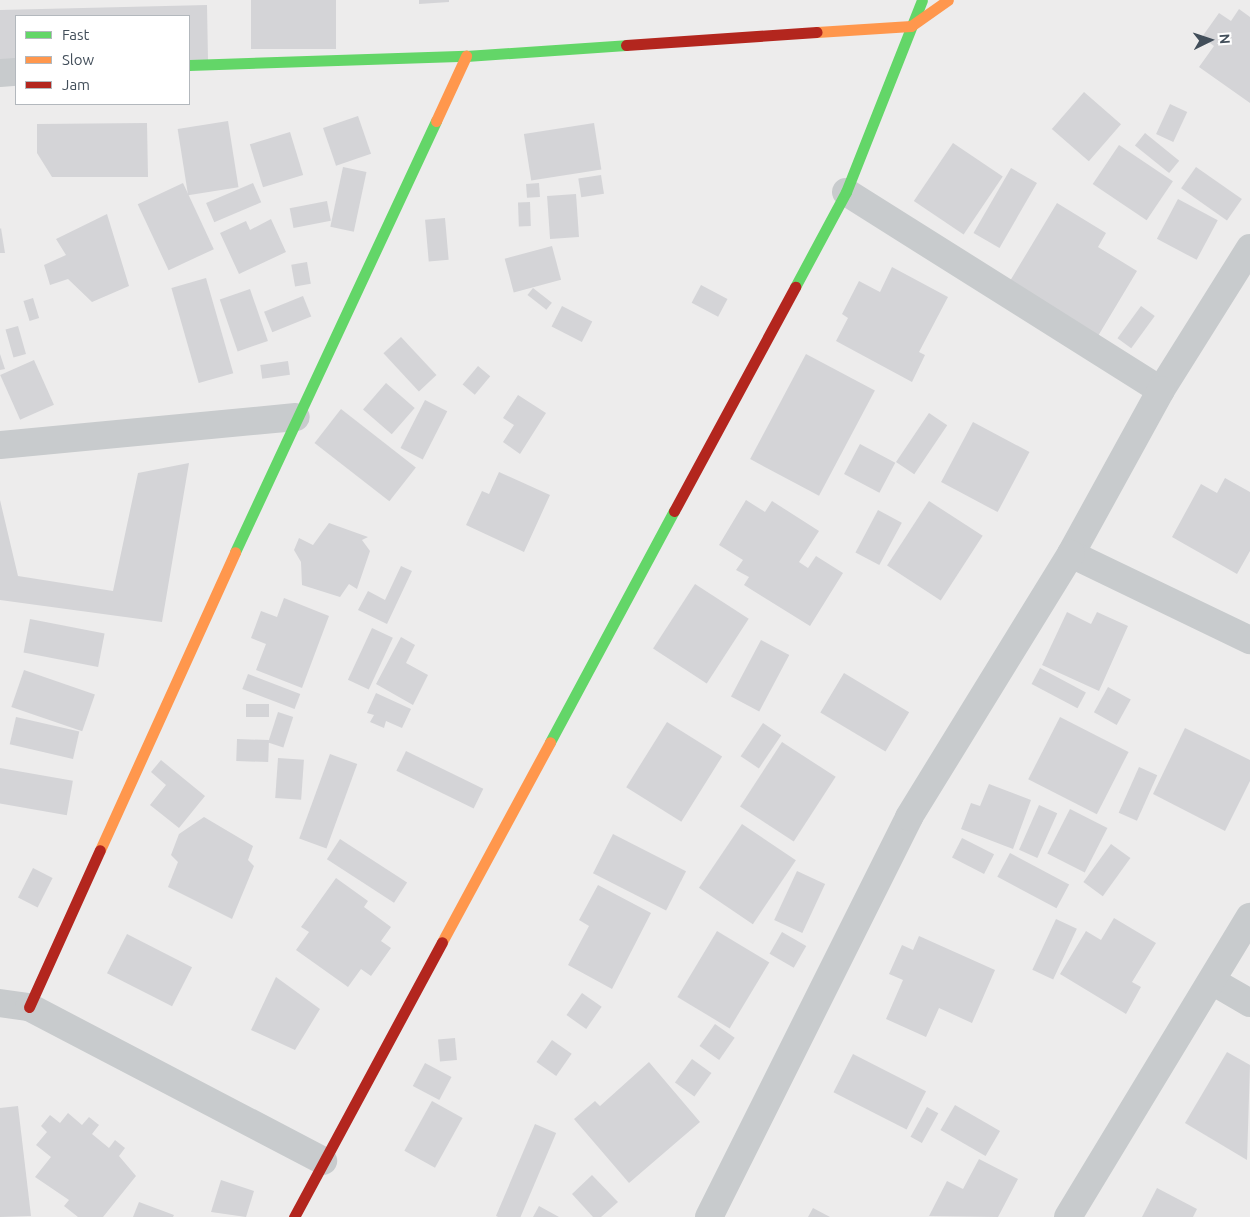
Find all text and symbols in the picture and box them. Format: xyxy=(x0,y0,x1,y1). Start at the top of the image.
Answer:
legend xyxy=(15,15,190,105)
north arrow xyxy=(1185,15,1235,65)
text: Fast xyxy=(62,26,89,43)
text: N xyxy=(1217,33,1233,45)
text: Slow xyxy=(62,51,94,68)
text: Jam xyxy=(62,76,90,93)

